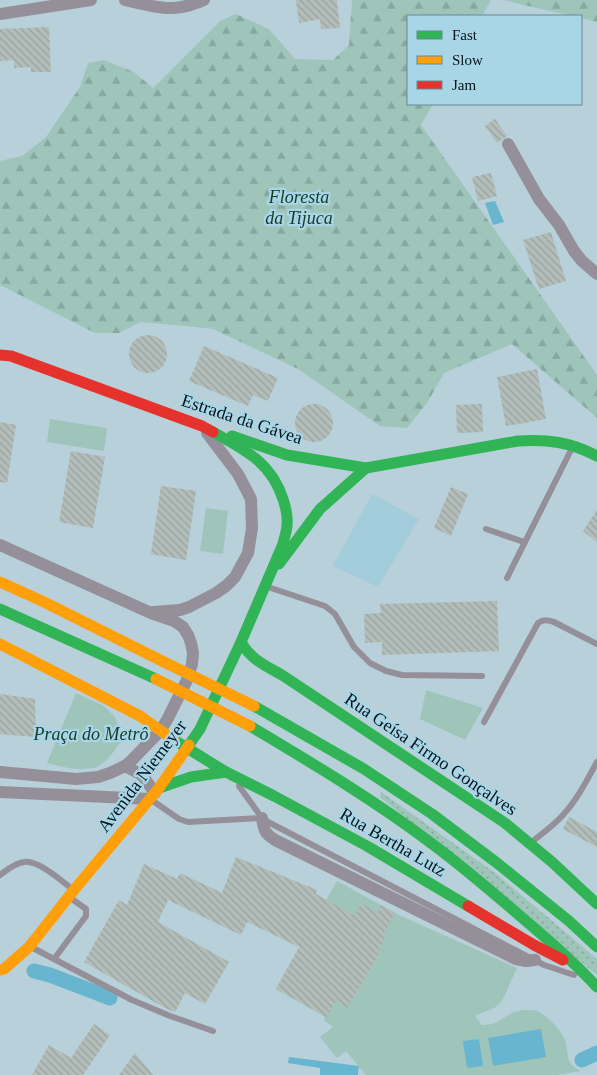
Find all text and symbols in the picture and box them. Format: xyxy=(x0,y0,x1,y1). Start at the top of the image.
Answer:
legend xyxy=(407,15,582,105)
text: Fast xyxy=(452,27,478,43)
text: Slow xyxy=(452,52,483,68)
text: Jam xyxy=(452,77,476,93)
park label: Floresta da Tijuca xyxy=(265,187,333,228)
street label: Estrada da Gávea xyxy=(179,390,305,448)
street label: Rua Geísa Firmo Gonçalves xyxy=(341,689,521,819)
street label: Avenida Niemeyer xyxy=(93,716,191,836)
park label: Praça do Metrô xyxy=(33,724,148,744)
street label: Rua Bertha Lutz xyxy=(336,804,450,880)

